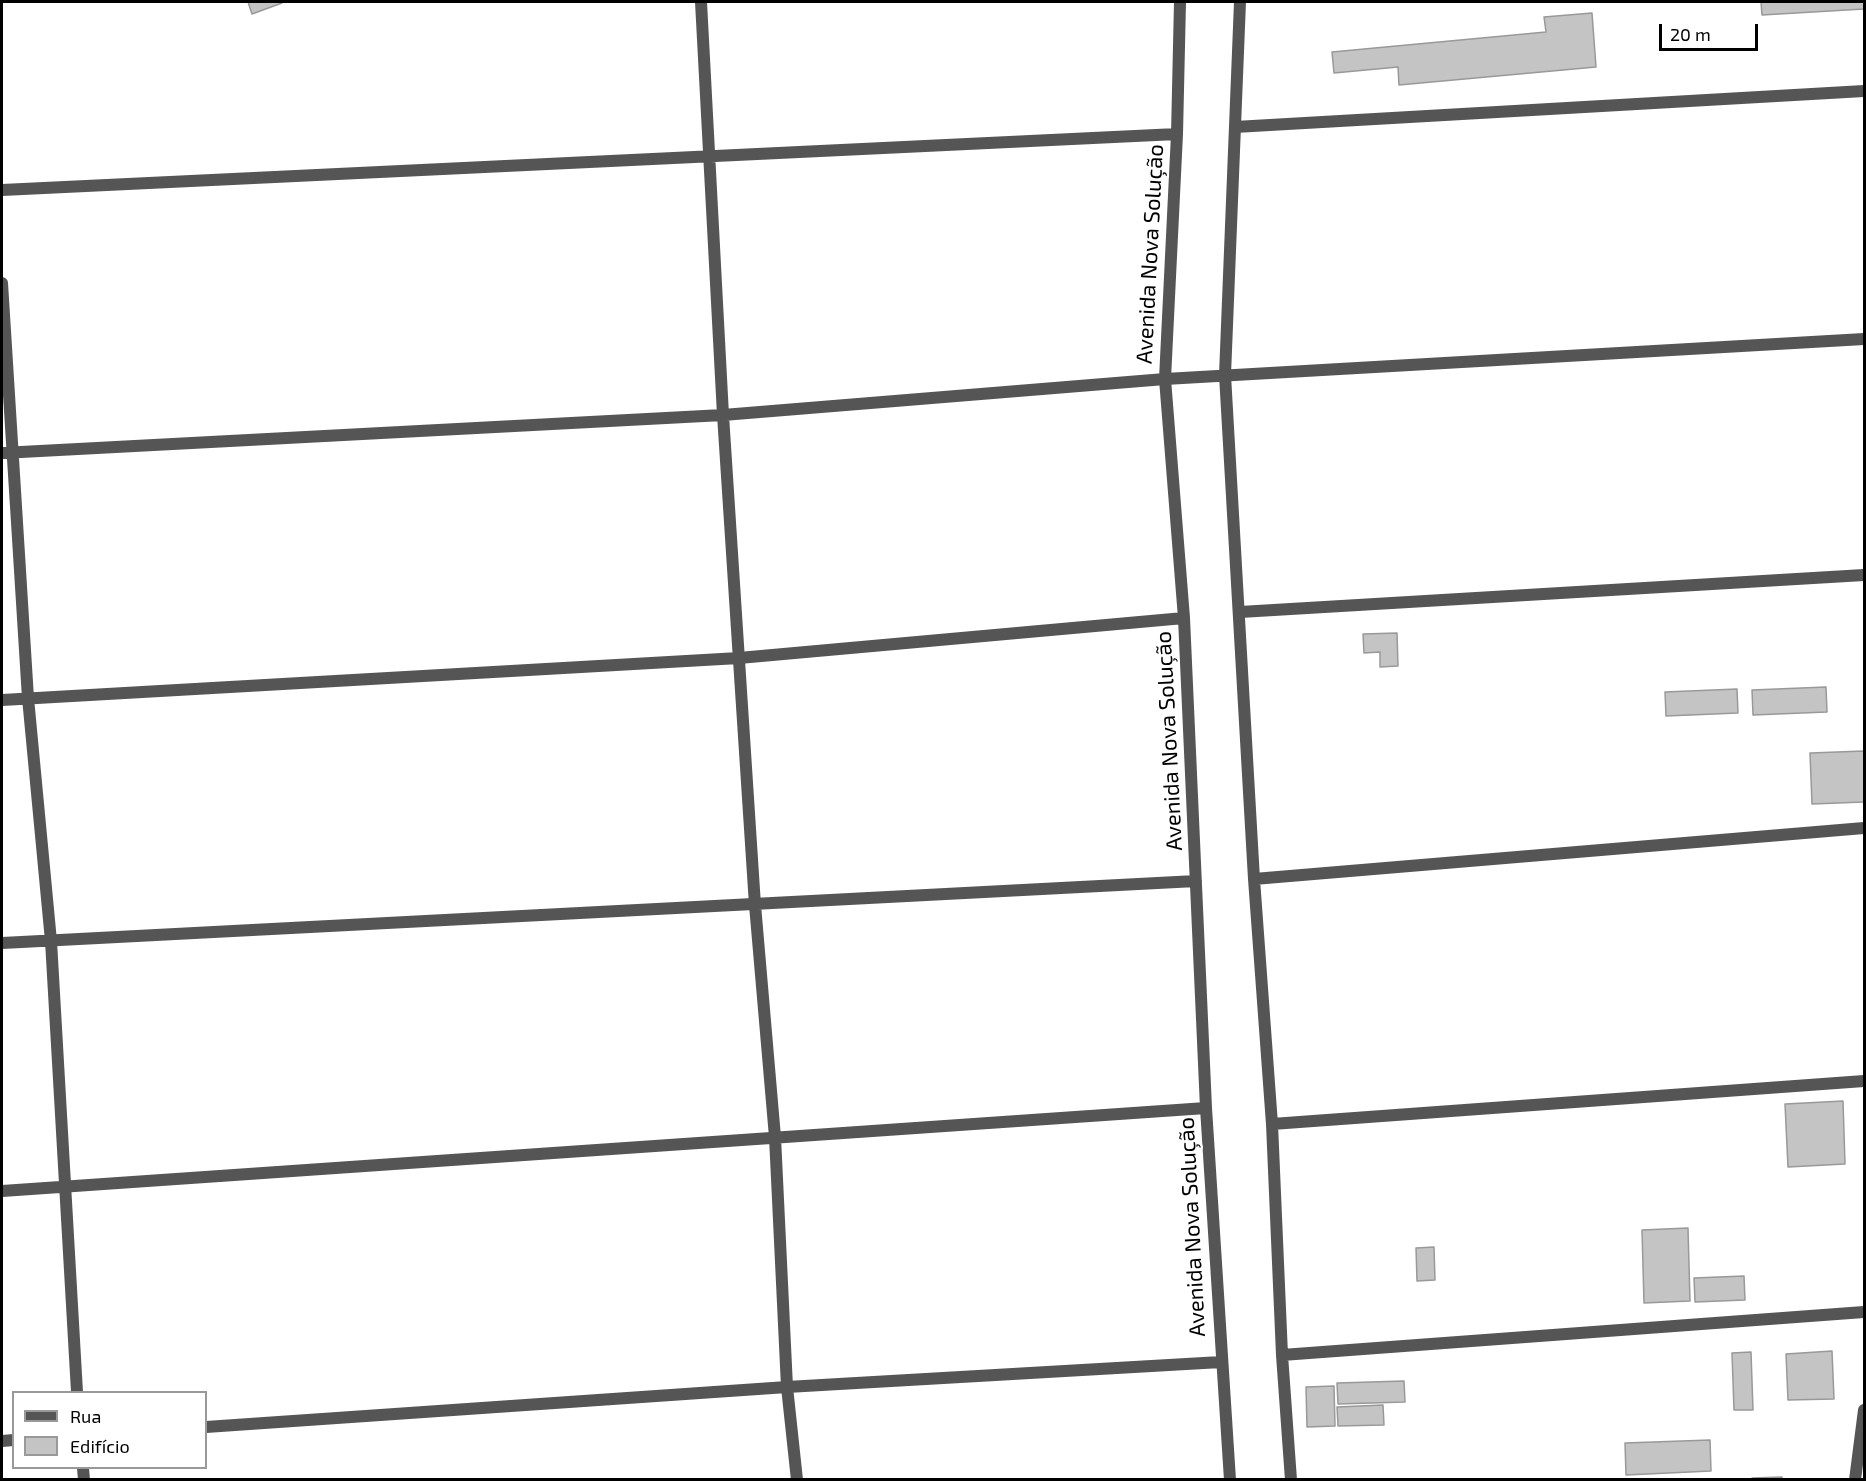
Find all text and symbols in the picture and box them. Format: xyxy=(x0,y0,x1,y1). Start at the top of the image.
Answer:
scale bar xyxy=(1662,12,1761,50)
text: 20 m xyxy=(1670,23,1711,45)
street label: Avenida Nova Solução xyxy=(1131,143,1169,365)
street label: Avenida Nova Solução xyxy=(1150,630,1188,852)
street label: Avenida Nova Solução xyxy=(1173,1116,1211,1338)
legend xyxy=(12,1391,207,1469)
text: Rua xyxy=(70,1405,101,1427)
text: Edifício xyxy=(70,1435,130,1457)

